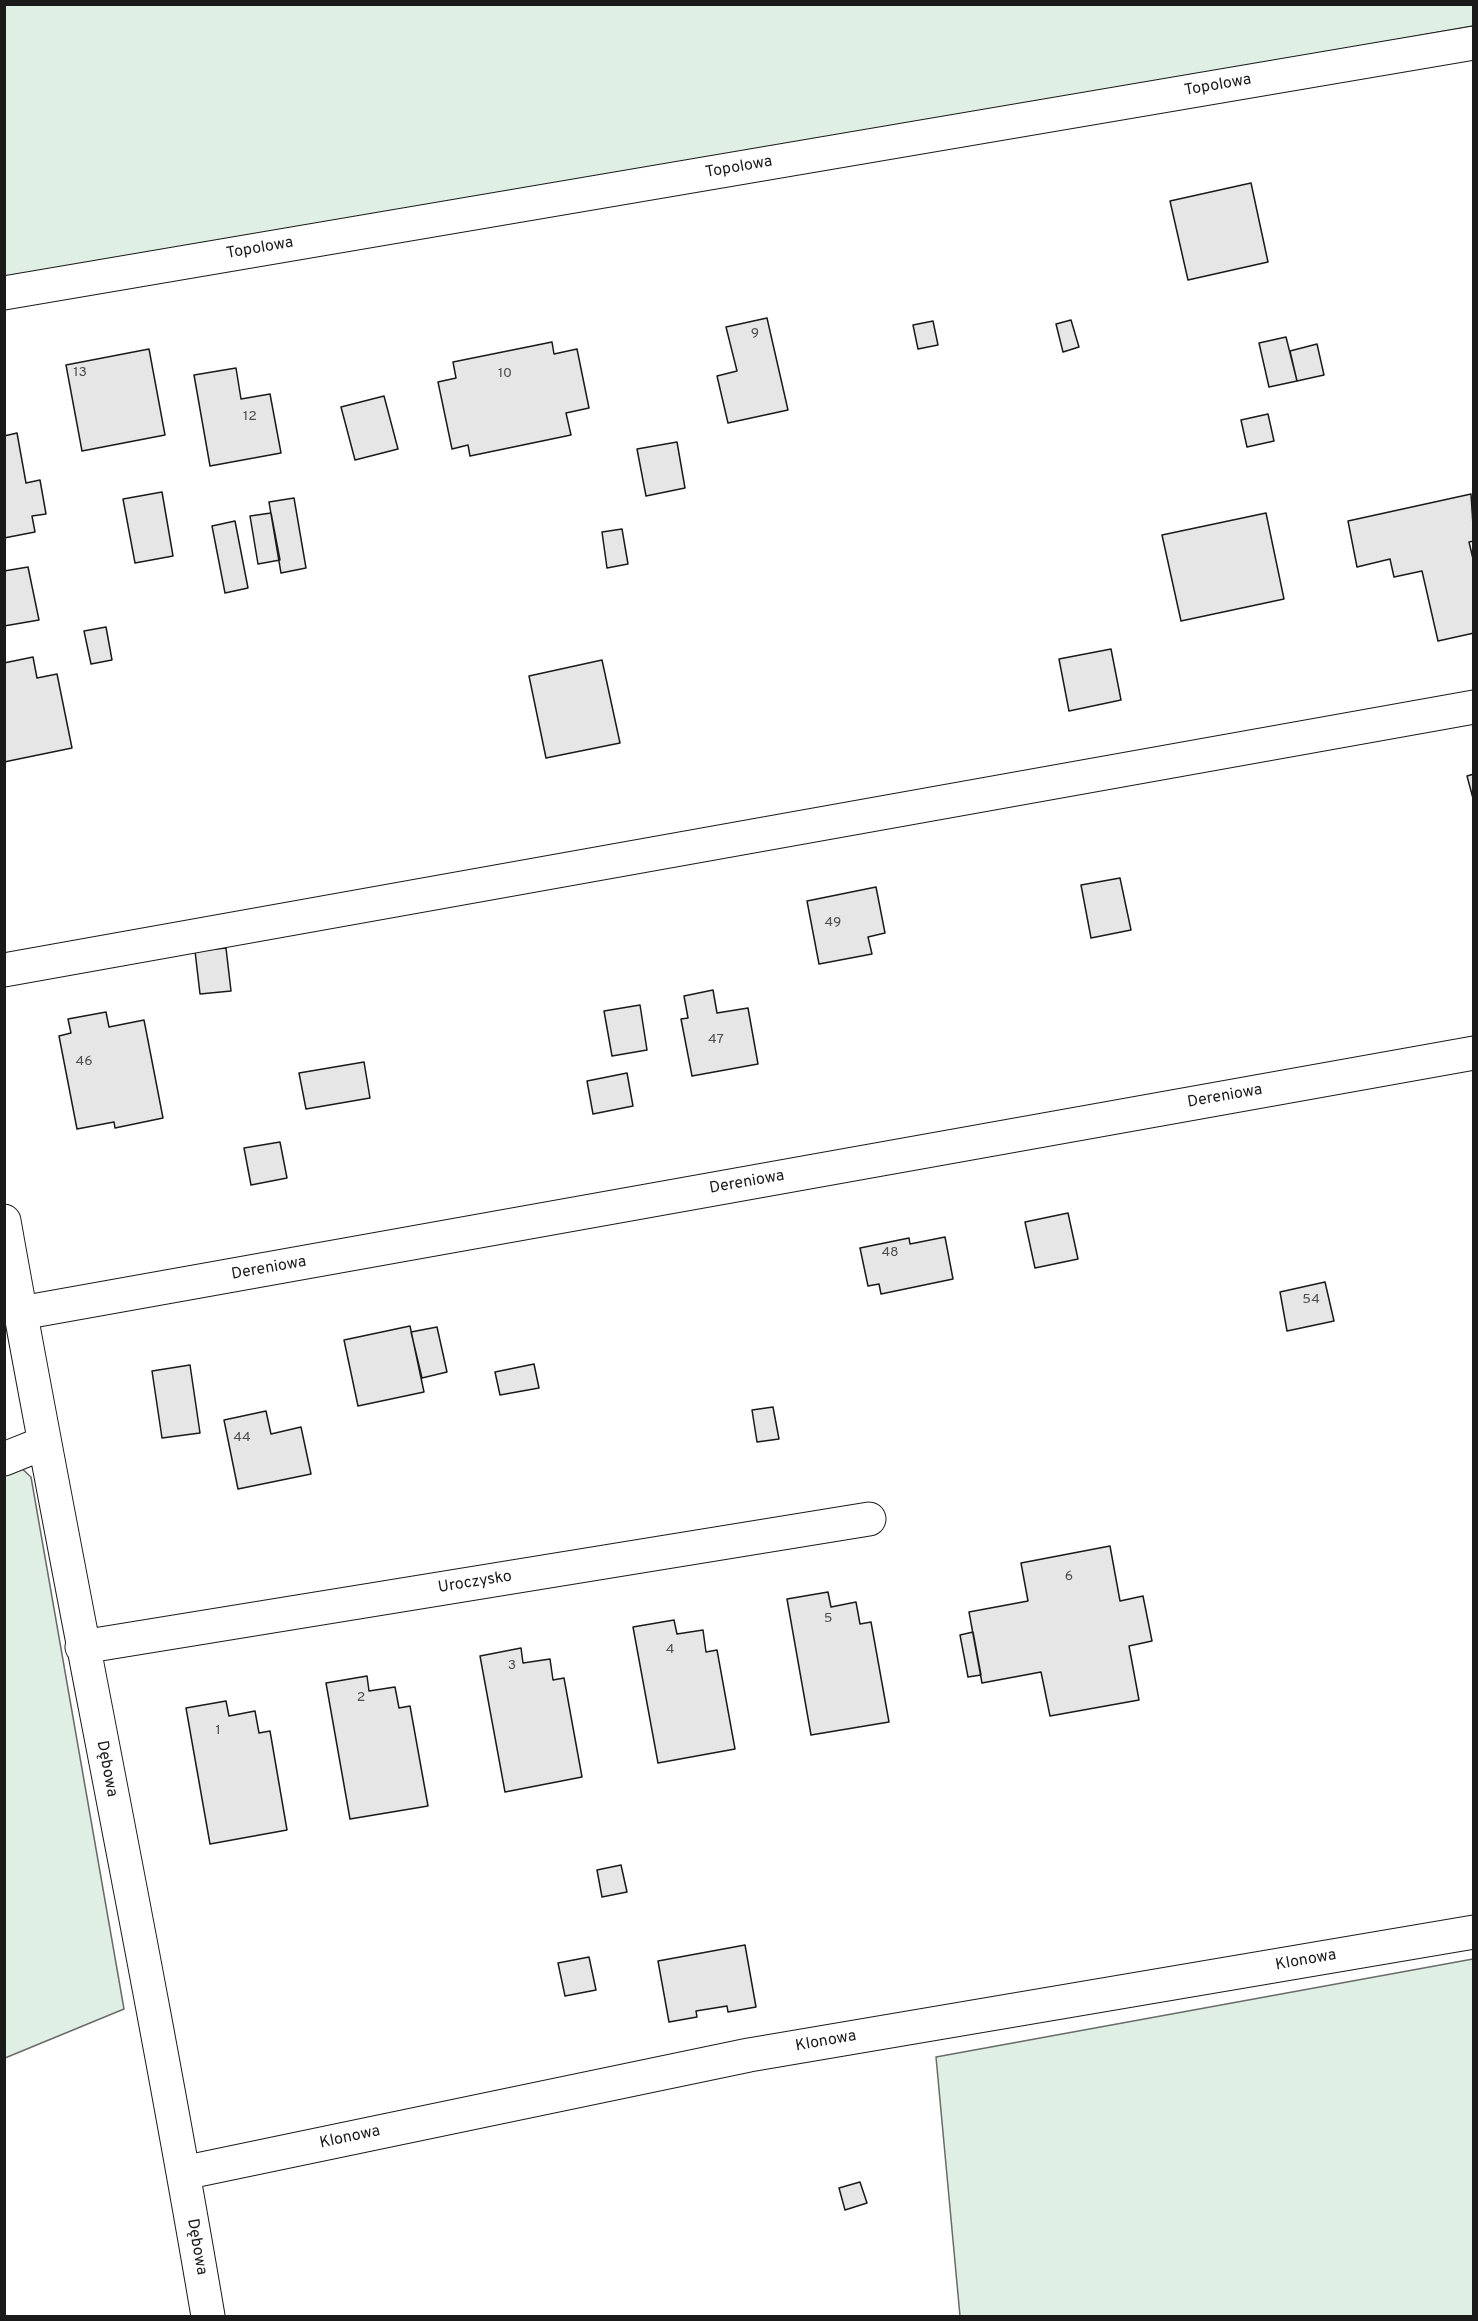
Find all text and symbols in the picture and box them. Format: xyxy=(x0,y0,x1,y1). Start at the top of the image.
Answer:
street label: Topolowa xyxy=(1183,71,1253,101)
street label: Topolowa xyxy=(704,153,774,183)
street label: Topolowa xyxy=(225,234,295,264)
house number: 9 xyxy=(751,326,759,342)
house number: 13 xyxy=(73,365,87,381)
house number: 10 xyxy=(498,366,512,382)
house number: 12 xyxy=(243,409,257,425)
house number: 49 xyxy=(825,915,841,931)
house number: 47 xyxy=(708,1032,724,1048)
house number: 46 xyxy=(75,1054,93,1070)
street label: Dereniowa xyxy=(1186,1081,1264,1113)
street label: Dereniowa xyxy=(708,1167,786,1199)
house number: 48 xyxy=(881,1245,899,1261)
street label: Dereniowa xyxy=(230,1253,308,1285)
house number: 54 xyxy=(1302,1292,1320,1308)
house number: 44 xyxy=(233,1430,251,1446)
street label: Uroczysko xyxy=(437,1568,513,1598)
house number: 6 xyxy=(1065,1569,1073,1585)
house number: 5 xyxy=(824,1611,832,1627)
house number: 4 xyxy=(666,1642,674,1658)
house number: 3 xyxy=(508,1658,516,1674)
house number: 2 xyxy=(357,1690,365,1706)
house number: 1 xyxy=(215,1723,221,1739)
street label: Dębowa xyxy=(91,1739,121,1799)
street label: Klonowa xyxy=(1274,1946,1338,1976)
street label: Klonowa xyxy=(794,2027,858,2057)
street label: Klonowa xyxy=(318,2122,382,2154)
street label: Dębowa xyxy=(182,2217,210,2277)

